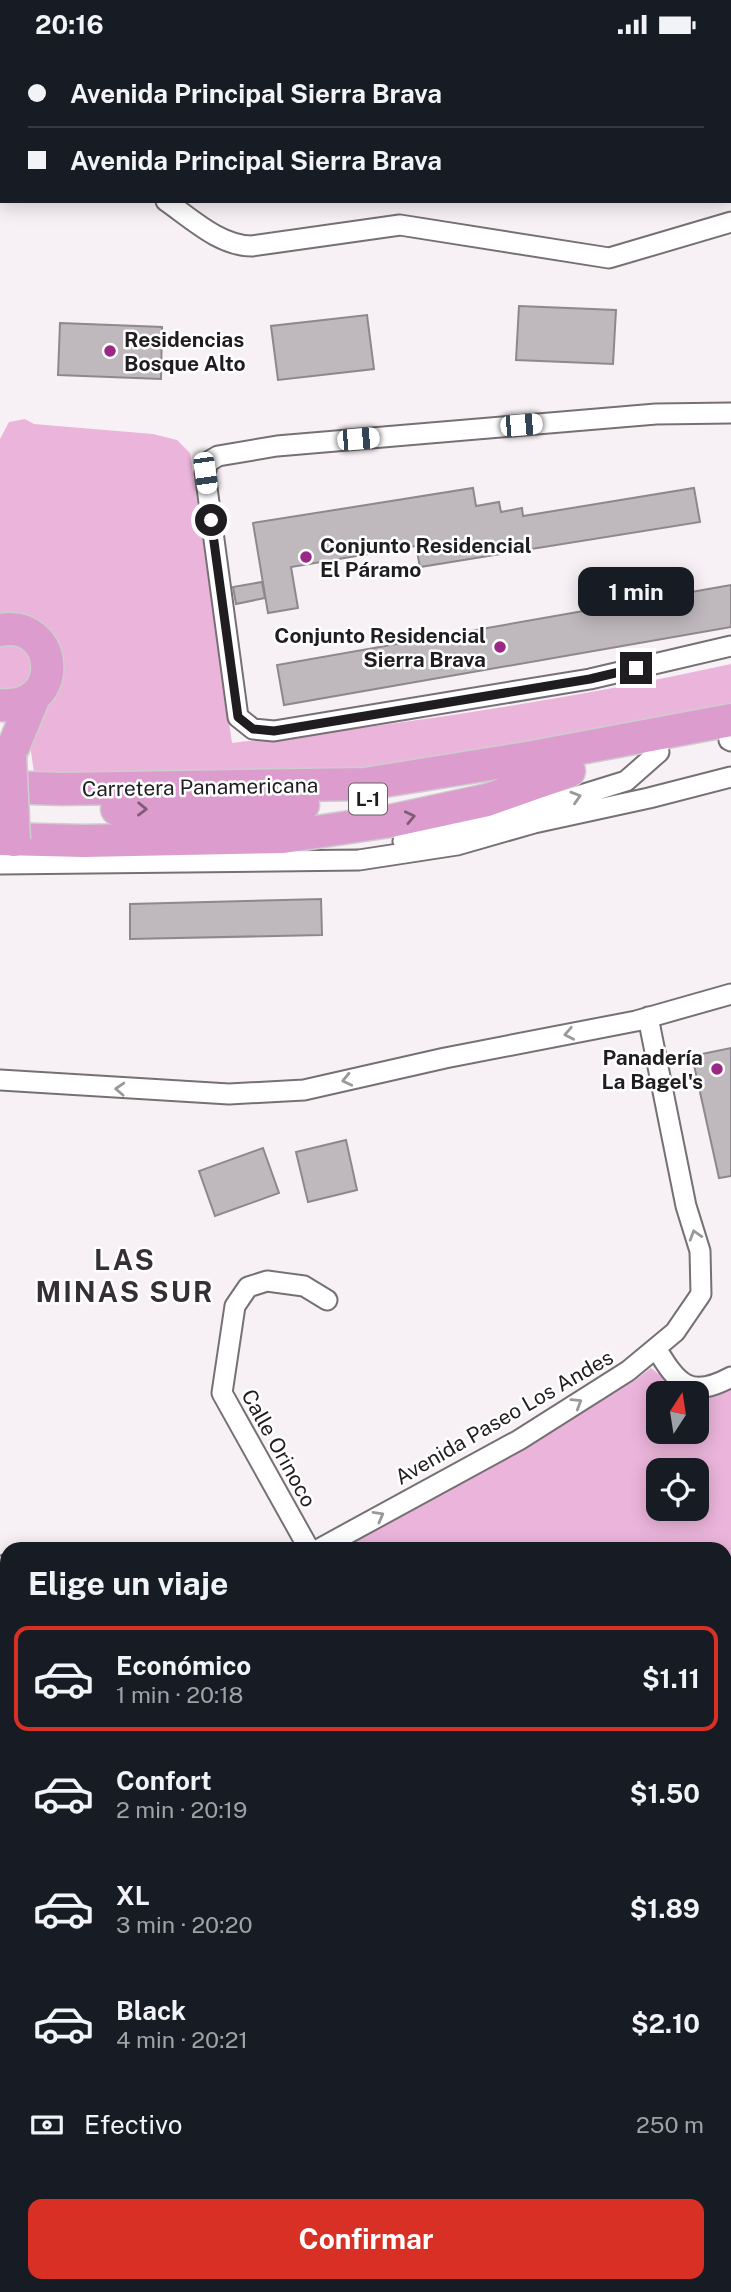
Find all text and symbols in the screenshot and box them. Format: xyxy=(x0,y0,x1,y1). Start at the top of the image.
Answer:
text: 20:16 xyxy=(35,9,104,40)
text: Avenida Principal Sierra Brava xyxy=(70,78,442,109)
text: Avenida Principal Sierra Brava xyxy=(70,145,442,176)
place label: Residencias Bosque Alto xyxy=(124,327,246,376)
marker: Residencias Bosque Alto xyxy=(102,343,118,359)
car xyxy=(500,413,543,437)
car xyxy=(337,427,380,451)
car xyxy=(192,451,219,495)
route start xyxy=(195,504,227,536)
place label: Conjunto Residencial El Páramo xyxy=(320,533,532,582)
marker: Conjunto Residencial El Páramo xyxy=(298,549,314,565)
callout: 1 min xyxy=(578,567,694,615)
text: 1 min xyxy=(608,578,664,605)
place label: Conjunto Residencial Sierra Brava xyxy=(274,623,486,672)
marker: Conjunto Residencial Sierra Brava xyxy=(492,639,508,655)
route end xyxy=(620,652,652,684)
street label: Carretera Panamericana xyxy=(82,772,318,802)
road number: L-1 xyxy=(349,783,387,814)
one-way arrow xyxy=(570,790,582,805)
one-way arrow xyxy=(136,802,147,817)
one-way arrow xyxy=(404,810,416,825)
one-way arrow xyxy=(563,1025,575,1040)
place label: Panadería La Bagel's xyxy=(602,1045,703,1094)
marker: Panadería La Bagel's xyxy=(709,1061,725,1077)
one-way arrow xyxy=(341,1072,353,1087)
one-way arrow xyxy=(115,1081,126,1096)
one-way arrow xyxy=(689,1229,704,1241)
district label: LAS MINAS SUR xyxy=(36,1243,214,1308)
street label: Avenida Paseo Los Andes xyxy=(390,1344,618,1490)
north arrow xyxy=(646,1381,709,1444)
map controls xyxy=(646,1381,709,1521)
street label: Calle Orinoco xyxy=(236,1385,322,1511)
one-way arrow xyxy=(569,1399,582,1412)
button: locate xyxy=(646,1458,709,1521)
one-way arrow xyxy=(372,1511,385,1524)
text: Elige un viaje xyxy=(28,1565,228,1602)
icon: car xyxy=(32,1647,95,1710)
text: Económico xyxy=(116,1650,251,1681)
text: $1.11 xyxy=(642,1663,700,1694)
text: 1 min · 20:18 xyxy=(116,1681,244,1708)
icon: car xyxy=(32,1762,95,1825)
text: Confort xyxy=(116,1765,212,1796)
text: $1.50 xyxy=(630,1778,700,1809)
text: 2 min · 20:19 xyxy=(116,1796,247,1823)
icon: car xyxy=(32,1877,95,1940)
text: XL xyxy=(116,1880,150,1911)
text: $1.89 xyxy=(630,1893,700,1924)
text: 3 min · 20:20 xyxy=(116,1911,253,1938)
icon: car xyxy=(32,1992,95,2055)
text: Black xyxy=(116,1995,186,2026)
text: $2.10 xyxy=(631,2008,700,2039)
text: 4 min · 20:21 xyxy=(116,2026,248,2053)
icon: cash xyxy=(28,2106,66,2144)
text: Efectivo xyxy=(84,2109,182,2140)
text: 250 m xyxy=(636,2111,704,2138)
button: Confirmar xyxy=(28,2199,704,2279)

